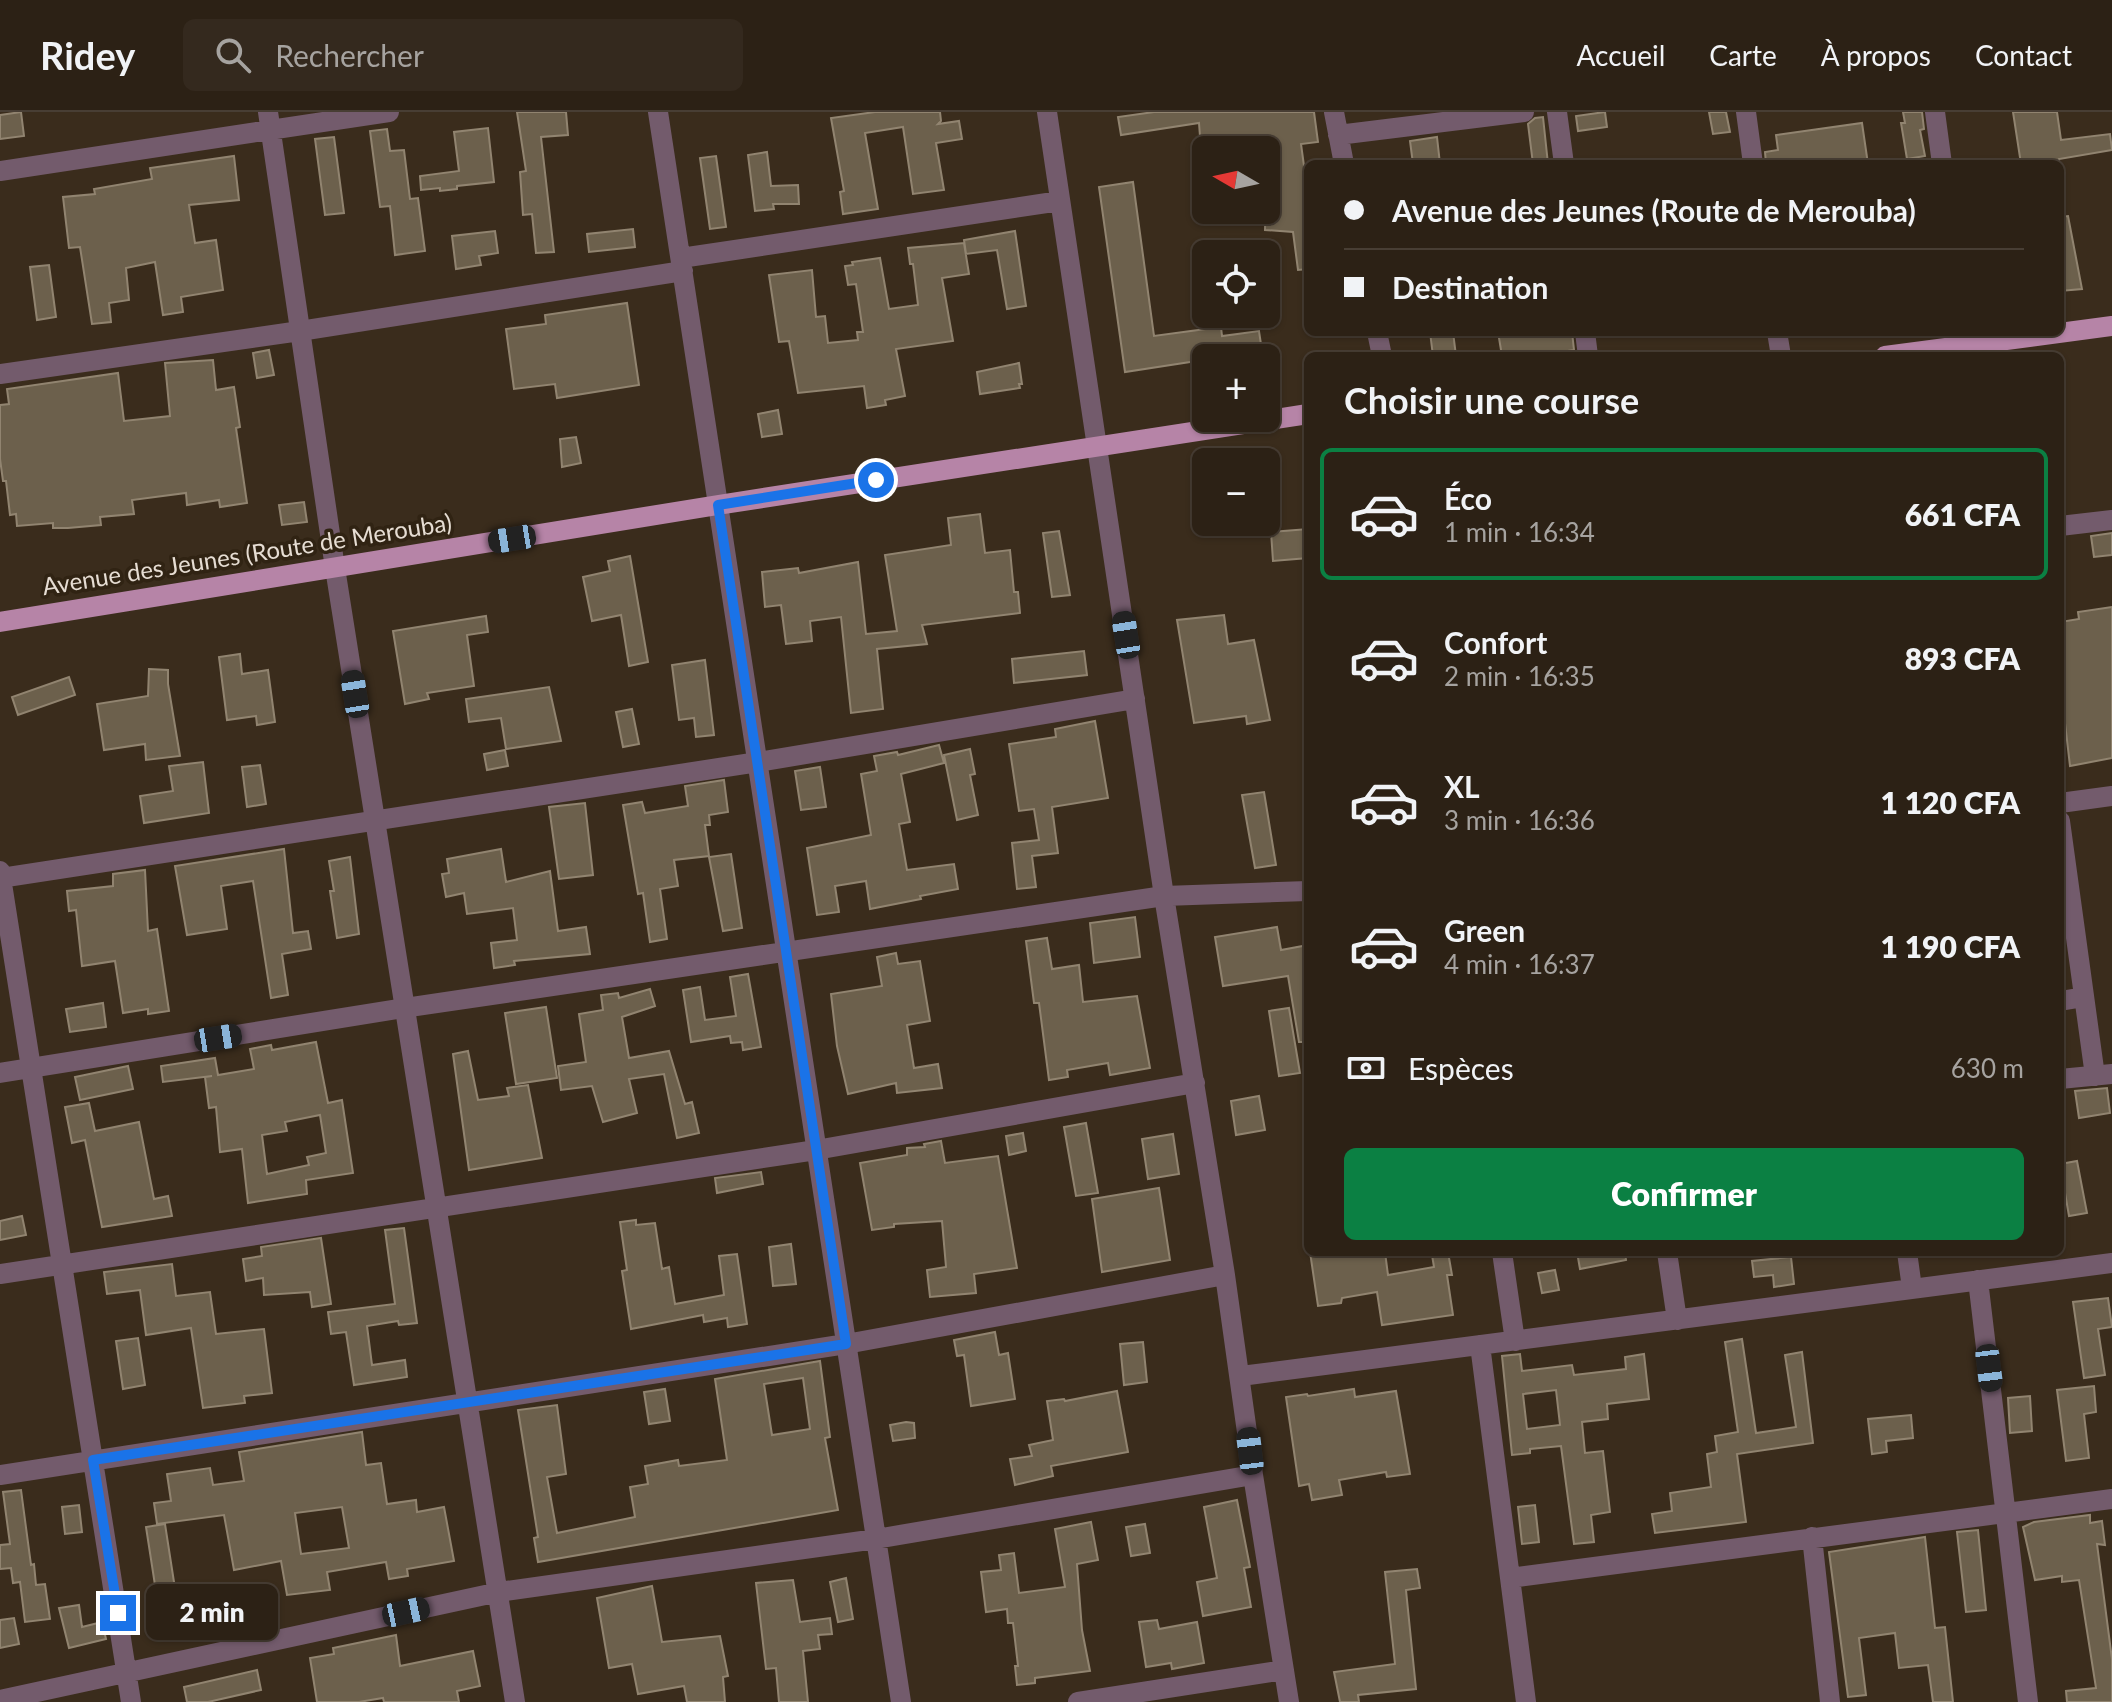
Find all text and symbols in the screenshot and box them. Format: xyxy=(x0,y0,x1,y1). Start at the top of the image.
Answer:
search box xyxy=(183,19,743,91)
text: Ridey xyxy=(40,32,135,78)
icon: search xyxy=(211,33,255,77)
text: Rechercher xyxy=(275,37,424,73)
text: Accueil xyxy=(1576,38,1665,72)
text: Carte xyxy=(1709,38,1777,72)
text: À propos xyxy=(1821,38,1931,72)
text: Contact xyxy=(1975,38,2072,72)
north arrow xyxy=(1192,136,1280,224)
map controls xyxy=(1192,136,1280,536)
text: Avenue des Jeunes (Route de Merouba) xyxy=(1392,192,1916,228)
button: locate xyxy=(1192,240,1280,328)
text: Destination xyxy=(1392,269,1549,305)
button: + xyxy=(1192,344,1280,432)
text: Choisir une course xyxy=(1344,378,1639,422)
button: − xyxy=(1192,448,1280,536)
route start xyxy=(858,462,894,498)
icon: car xyxy=(1348,478,1420,550)
text: Éco xyxy=(1444,480,1492,516)
text: 661 CFA xyxy=(1905,496,2020,532)
street label: Avenue des Jeunes (Route de Merouba) xyxy=(40,507,454,600)
text: 1 min · 16:34 xyxy=(1444,516,1595,548)
car xyxy=(486,523,538,555)
car xyxy=(1110,609,1142,661)
icon: car xyxy=(1348,622,1420,694)
text: Confort xyxy=(1444,624,1547,660)
text: 893 CFA xyxy=(1905,640,2020,676)
text: 2 min · 16:35 xyxy=(1444,660,1595,692)
car xyxy=(339,668,371,720)
icon: car xyxy=(1348,766,1420,838)
text: XL xyxy=(1444,768,1480,804)
text: 1 120 CFA xyxy=(1880,784,2020,820)
text: 3 min · 16:36 xyxy=(1444,804,1595,836)
icon: car xyxy=(1348,910,1420,982)
text: Green xyxy=(1444,912,1525,948)
text: 1 190 CFA xyxy=(1880,928,2020,964)
text: 4 min · 16:37 xyxy=(1444,948,1595,980)
car xyxy=(192,1022,244,1054)
icon: cash xyxy=(1344,1046,1388,1090)
text: Espèces xyxy=(1408,1050,1514,1086)
text: 630 m xyxy=(1951,1052,2024,1084)
button: Confirmer xyxy=(1344,1148,2024,1240)
car xyxy=(1974,1343,2004,1393)
car xyxy=(1235,1426,1265,1476)
callout: 2 min xyxy=(146,1585,278,1641)
route end xyxy=(100,1595,136,1631)
car xyxy=(380,1595,432,1629)
text: 2 min xyxy=(180,1596,244,1628)

